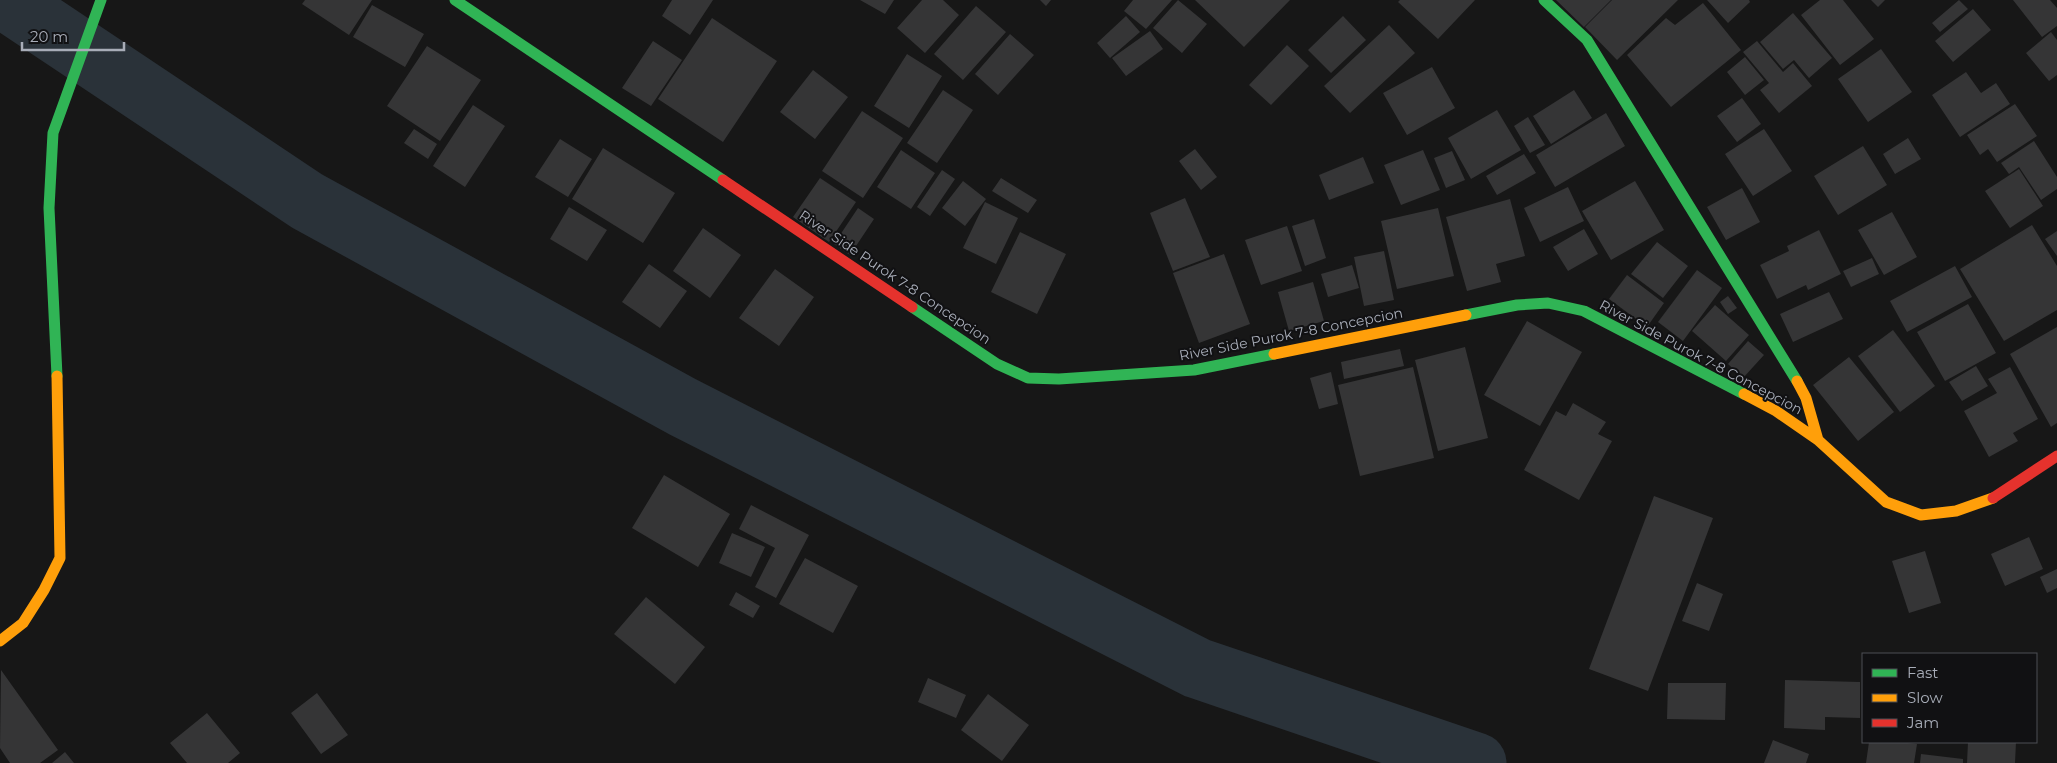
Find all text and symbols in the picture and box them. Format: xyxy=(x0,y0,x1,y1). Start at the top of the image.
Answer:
scale bar xyxy=(22,20,125,52)
text: 20 m xyxy=(30,27,68,46)
street label: River Side Purok 7-8 Concepcion xyxy=(796,206,994,348)
street label: River Side Purok 7-8 Concepcion xyxy=(1596,296,1806,418)
street label: River Side Purok 7-8 Concepcion xyxy=(1178,303,1404,365)
legend xyxy=(1862,653,2037,743)
text: Fast xyxy=(1907,663,1938,682)
text: Slow xyxy=(1907,688,1943,707)
text: Jam xyxy=(1906,713,1939,732)

